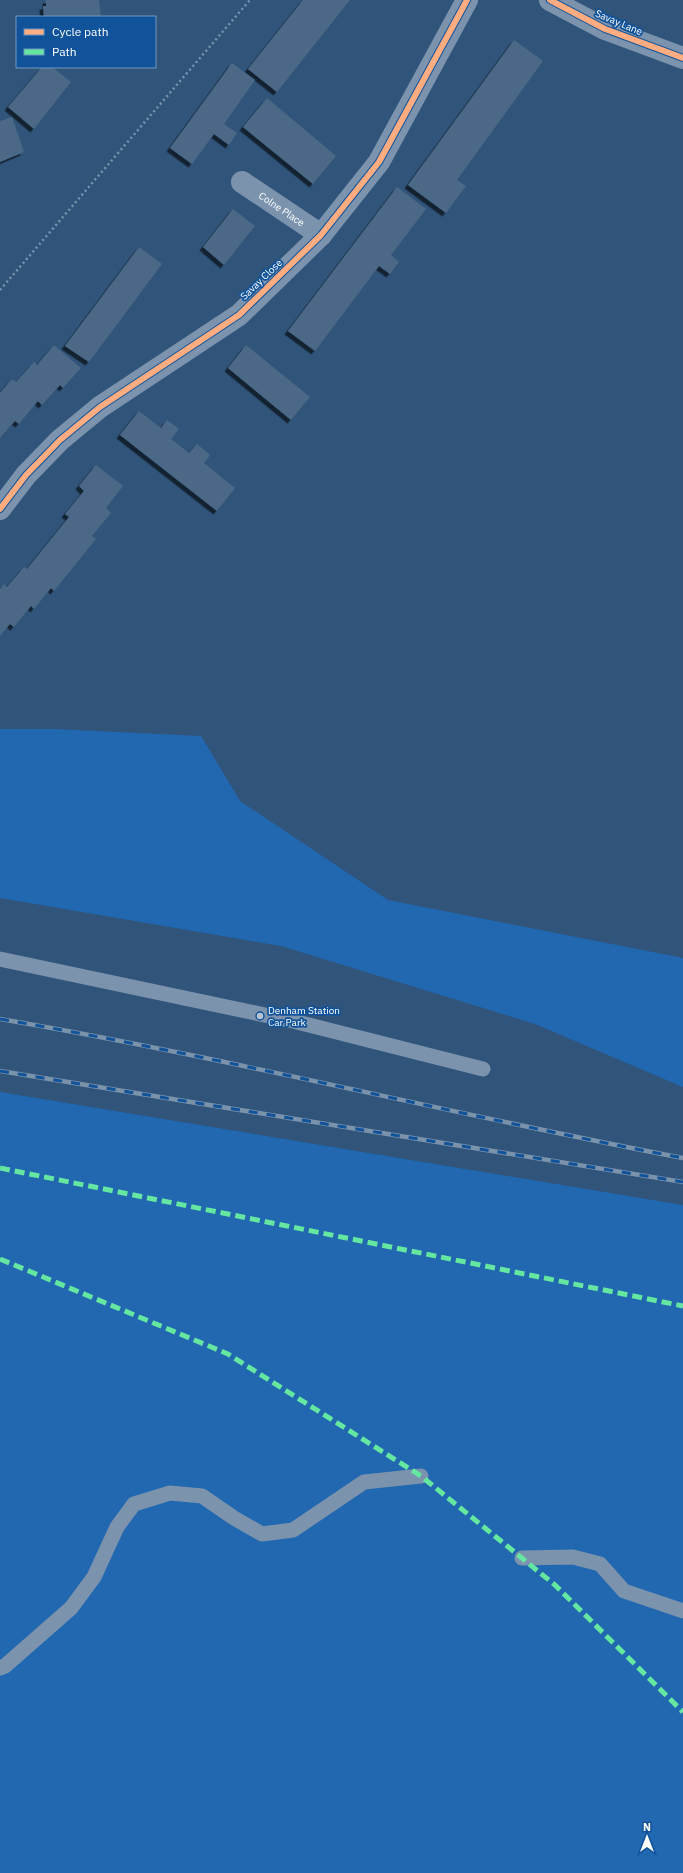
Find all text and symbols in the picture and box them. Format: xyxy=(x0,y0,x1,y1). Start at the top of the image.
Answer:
street label: Savay Lane xyxy=(593,7,645,38)
legend xyxy=(16,16,156,68)
text: Cycle path xyxy=(52,24,109,39)
text: Path xyxy=(52,44,77,59)
street label: Colne Place xyxy=(256,189,308,230)
street label: Savay Close xyxy=(238,256,285,303)
place label: Denham Station Car Park xyxy=(268,1004,340,1029)
marker: Denham Station Car Park xyxy=(255,1011,265,1021)
north arrow xyxy=(627,1817,667,1857)
text: N xyxy=(643,1820,651,1834)

